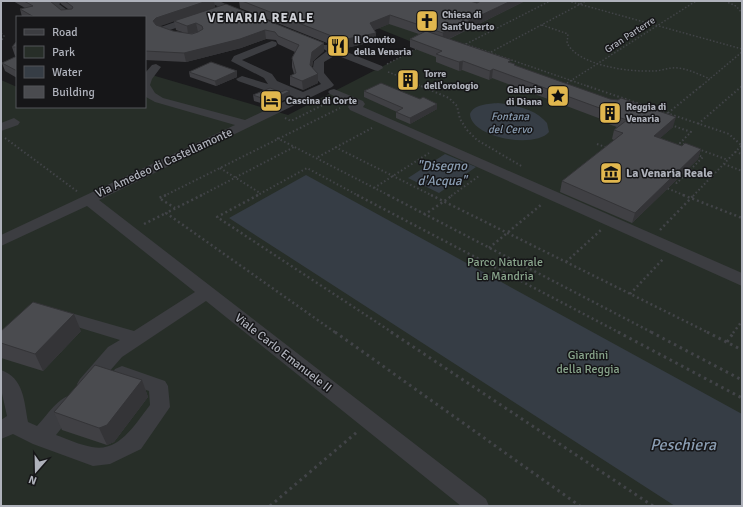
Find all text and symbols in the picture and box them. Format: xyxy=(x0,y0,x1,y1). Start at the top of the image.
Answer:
church icon: Chiesa di Sant'Uberto xyxy=(414,8,440,34)
place label: Chiesa di Sant'Uberto xyxy=(442,9,495,33)
district label: VENARIA REALE xyxy=(208,10,314,26)
street label: Gran Parterre xyxy=(603,14,657,56)
legend xyxy=(16,16,146,108)
text: Road xyxy=(52,25,78,40)
restaurant icon: Il Convito della Venaria xyxy=(325,33,351,59)
place label: Il Convito della Venaria xyxy=(354,34,411,58)
text: Park xyxy=(52,45,75,60)
text: Water xyxy=(52,65,83,80)
building icon: Torre dell'orologio xyxy=(395,67,421,93)
place label: Torre dell'orologio xyxy=(424,68,479,92)
place icon: Galleria di Diana xyxy=(545,83,571,109)
place label: Galleria di Diana xyxy=(506,84,542,108)
text: Building xyxy=(52,85,95,100)
hotel icon: Cascina di Corte xyxy=(258,88,284,114)
place label: Cascina di Corte xyxy=(286,95,357,107)
building icon: Reggia di Venaria xyxy=(597,100,623,126)
place label: Reggia di Venaria xyxy=(626,101,666,125)
water label: Fontana del Cervo xyxy=(488,110,533,136)
street label: Via Amedeo di Castellamonte xyxy=(93,125,235,201)
water label: "Disegno d'Acqua" xyxy=(417,158,469,189)
museum icon: La Venaria Reale xyxy=(598,160,624,186)
place label: La Venaria Reale xyxy=(626,166,713,181)
park label: Parco Naturale La Mandria xyxy=(467,255,543,284)
street label: Viale Carlo Emanuele II xyxy=(232,311,334,395)
park label: Giardini della Reggia xyxy=(556,348,620,377)
water label: Peschiera xyxy=(650,435,717,455)
north arrow xyxy=(16,451,56,491)
text: N xyxy=(27,473,39,487)

